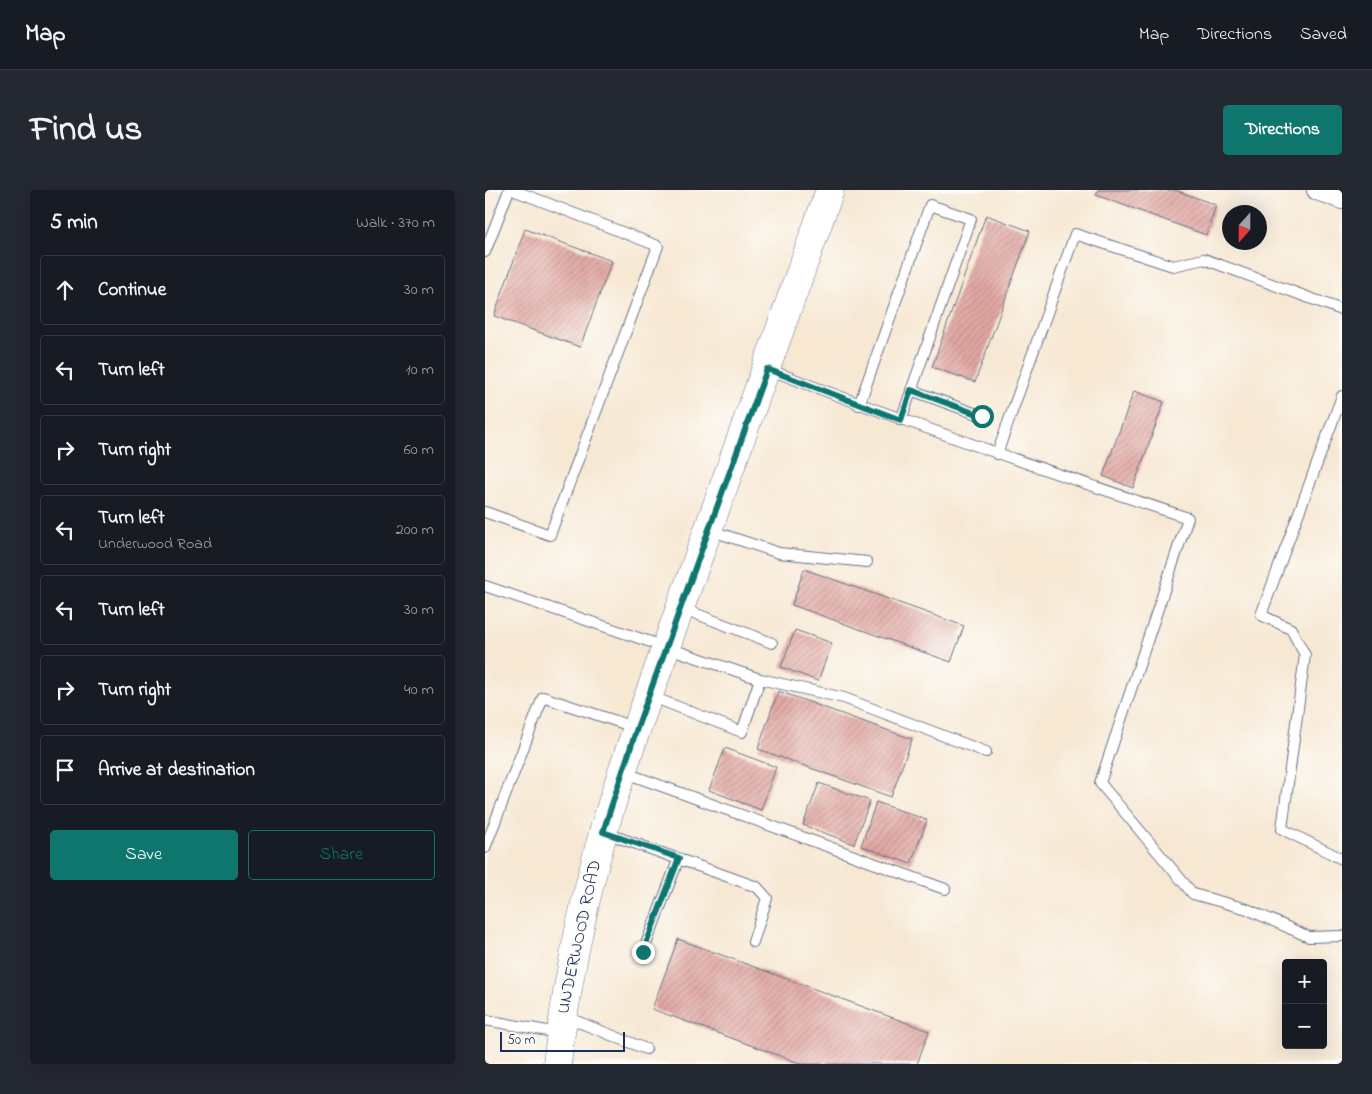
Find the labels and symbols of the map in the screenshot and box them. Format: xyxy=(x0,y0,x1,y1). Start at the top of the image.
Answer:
north arrow xyxy=(1222,205,1267,250)
route start xyxy=(971,405,994,428)
street label: UNDERWOOD ROAD xyxy=(551,858,609,1016)
route end xyxy=(632,941,655,964)
scale bar xyxy=(500,1029,625,1052)

